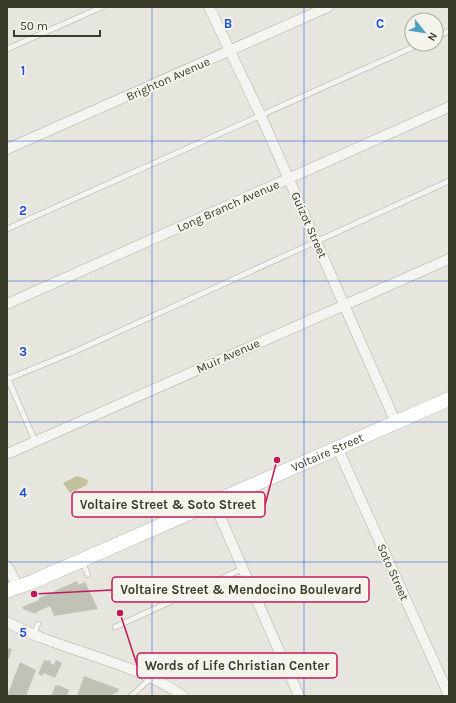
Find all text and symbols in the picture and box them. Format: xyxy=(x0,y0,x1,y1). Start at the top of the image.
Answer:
scale bar xyxy=(14,12,100,38)
north arrow xyxy=(404,12,444,52)
text: B xyxy=(224,16,232,31)
text: C xyxy=(376,16,384,31)
text: 50 m xyxy=(20,19,48,33)
text: N xyxy=(425,30,440,43)
street label: Brighton Avenue xyxy=(124,54,212,104)
text: 1 xyxy=(21,63,25,78)
street label: Long Branch Avenue xyxy=(175,177,281,235)
street label: Guizot Street xyxy=(288,190,330,261)
text: 2 xyxy=(19,203,27,218)
street label: Muir Avenue xyxy=(194,336,262,376)
text: 3 xyxy=(19,344,27,359)
street label: Voltaire Street xyxy=(289,430,366,474)
text: 4 xyxy=(19,485,27,500)
callout: Voltaire Street & Soto Street xyxy=(72,492,265,517)
text: Voltaire Street & Soto Street xyxy=(80,497,256,512)
street label: Soto Street xyxy=(374,541,412,603)
callout: Voltaire Street & Mendocino Boulevard xyxy=(112,577,369,602)
text: Voltaire Street & Mendocino Boulevard xyxy=(120,582,362,597)
text: 5 xyxy=(19,625,27,640)
callout: Words of Life Christian Center xyxy=(137,653,337,678)
text: Words of Life Christian Center xyxy=(145,658,330,673)

